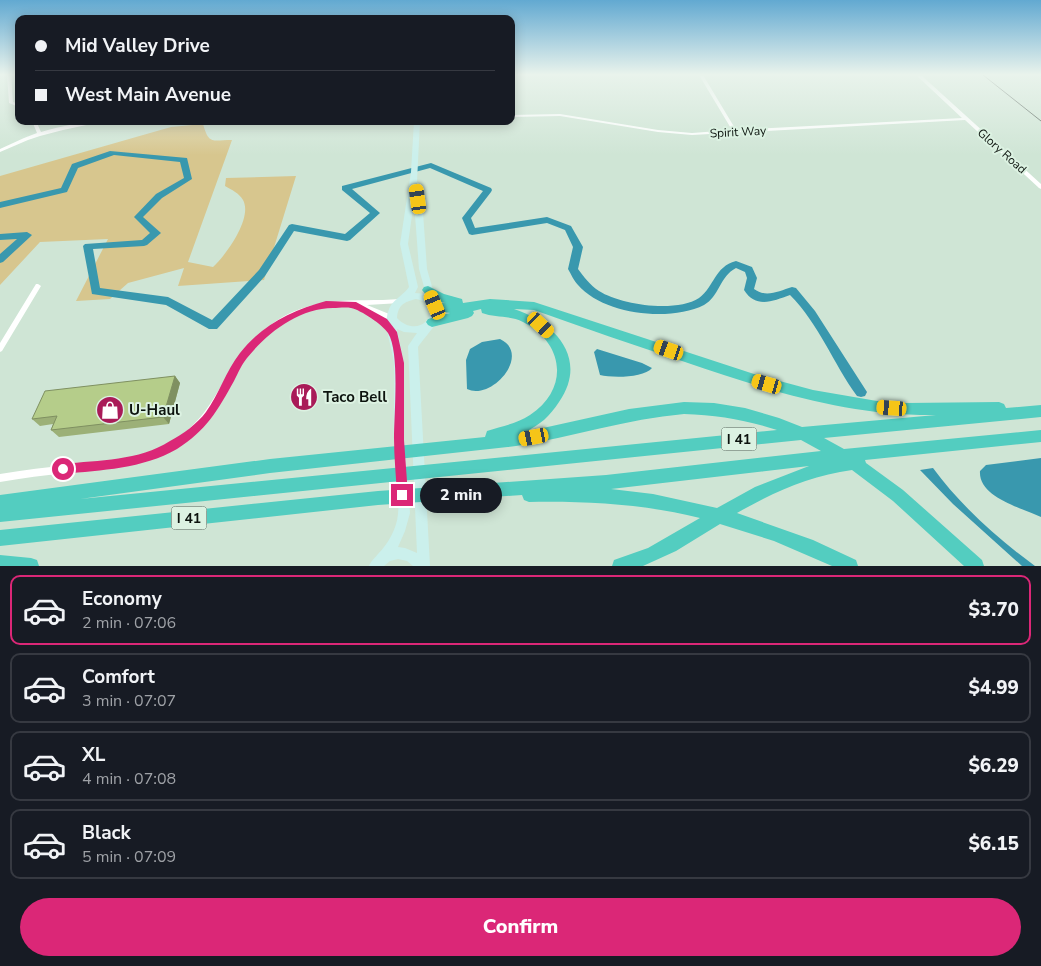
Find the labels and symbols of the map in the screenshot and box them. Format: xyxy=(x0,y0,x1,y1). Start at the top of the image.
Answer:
street label: Spirit Way xyxy=(709,122,767,141)
street label: Glory Road xyxy=(974,125,1030,177)
car xyxy=(408,183,427,215)
car xyxy=(422,288,447,322)
car xyxy=(524,309,557,341)
car xyxy=(652,338,685,362)
car xyxy=(750,373,783,395)
restaurant icon: Taco Bell xyxy=(289,382,319,412)
place label: Taco Bell xyxy=(323,387,387,407)
shop icon: U-Haul xyxy=(95,395,125,425)
car xyxy=(876,399,907,417)
place label: U-Haul xyxy=(129,400,180,420)
car xyxy=(517,427,550,447)
road number: I 41 xyxy=(722,428,756,450)
route start xyxy=(52,458,74,480)
callout: 2 min xyxy=(420,478,502,512)
route end xyxy=(391,484,413,506)
road number: I 41 xyxy=(172,506,206,530)

